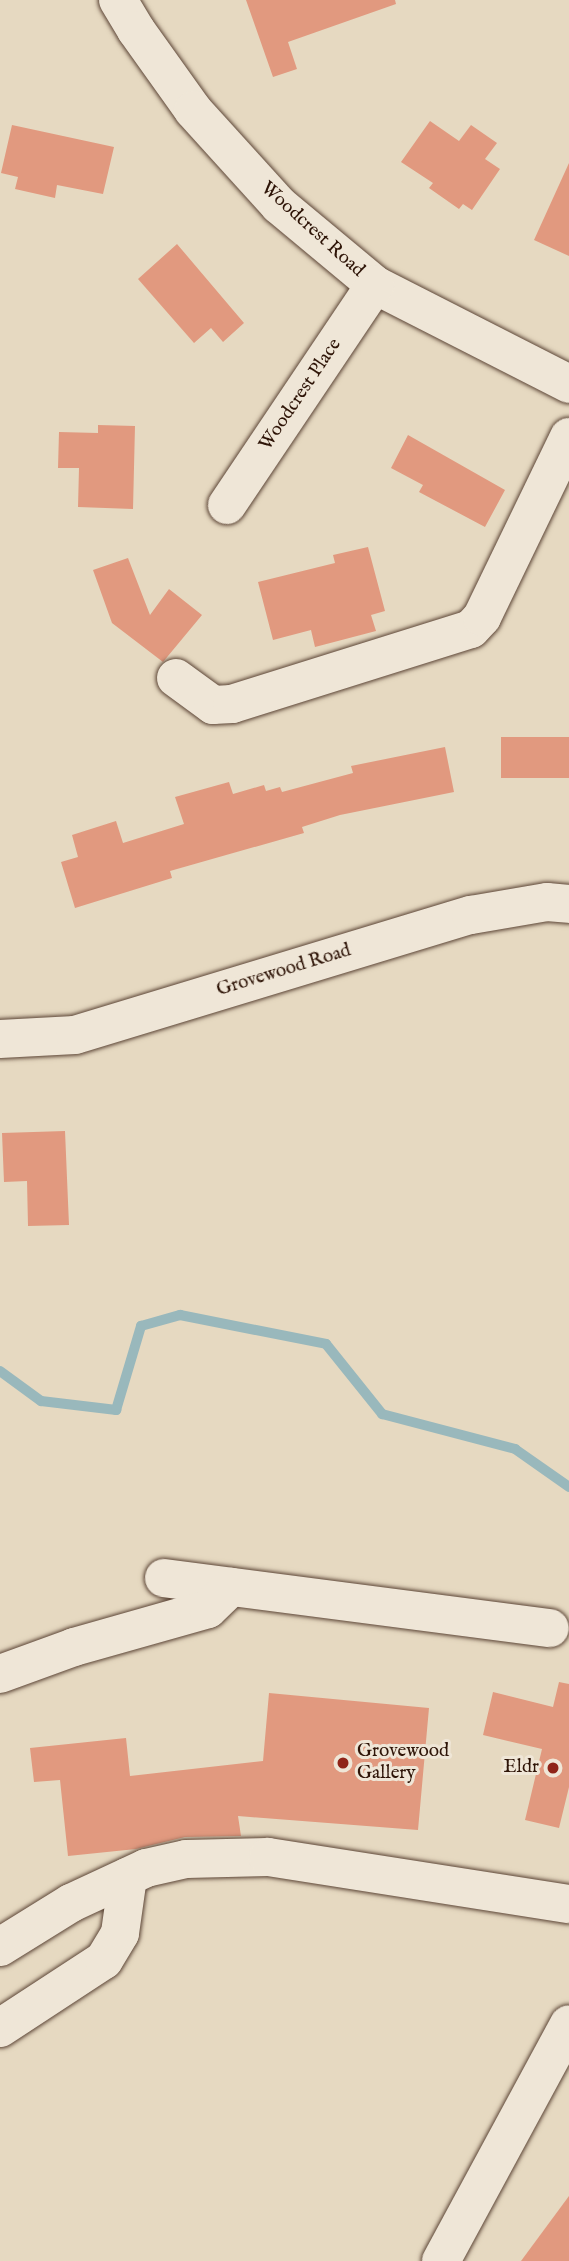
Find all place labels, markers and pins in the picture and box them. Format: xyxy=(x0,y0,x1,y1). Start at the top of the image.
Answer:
place label: Grovewood Gallery xyxy=(357,1741,449,1785)
marker: Grovewood Gallery xyxy=(335,1755,351,1771)
place label: Eldr xyxy=(504,1757,539,1779)
marker: Eldr xyxy=(545,1760,561,1776)

